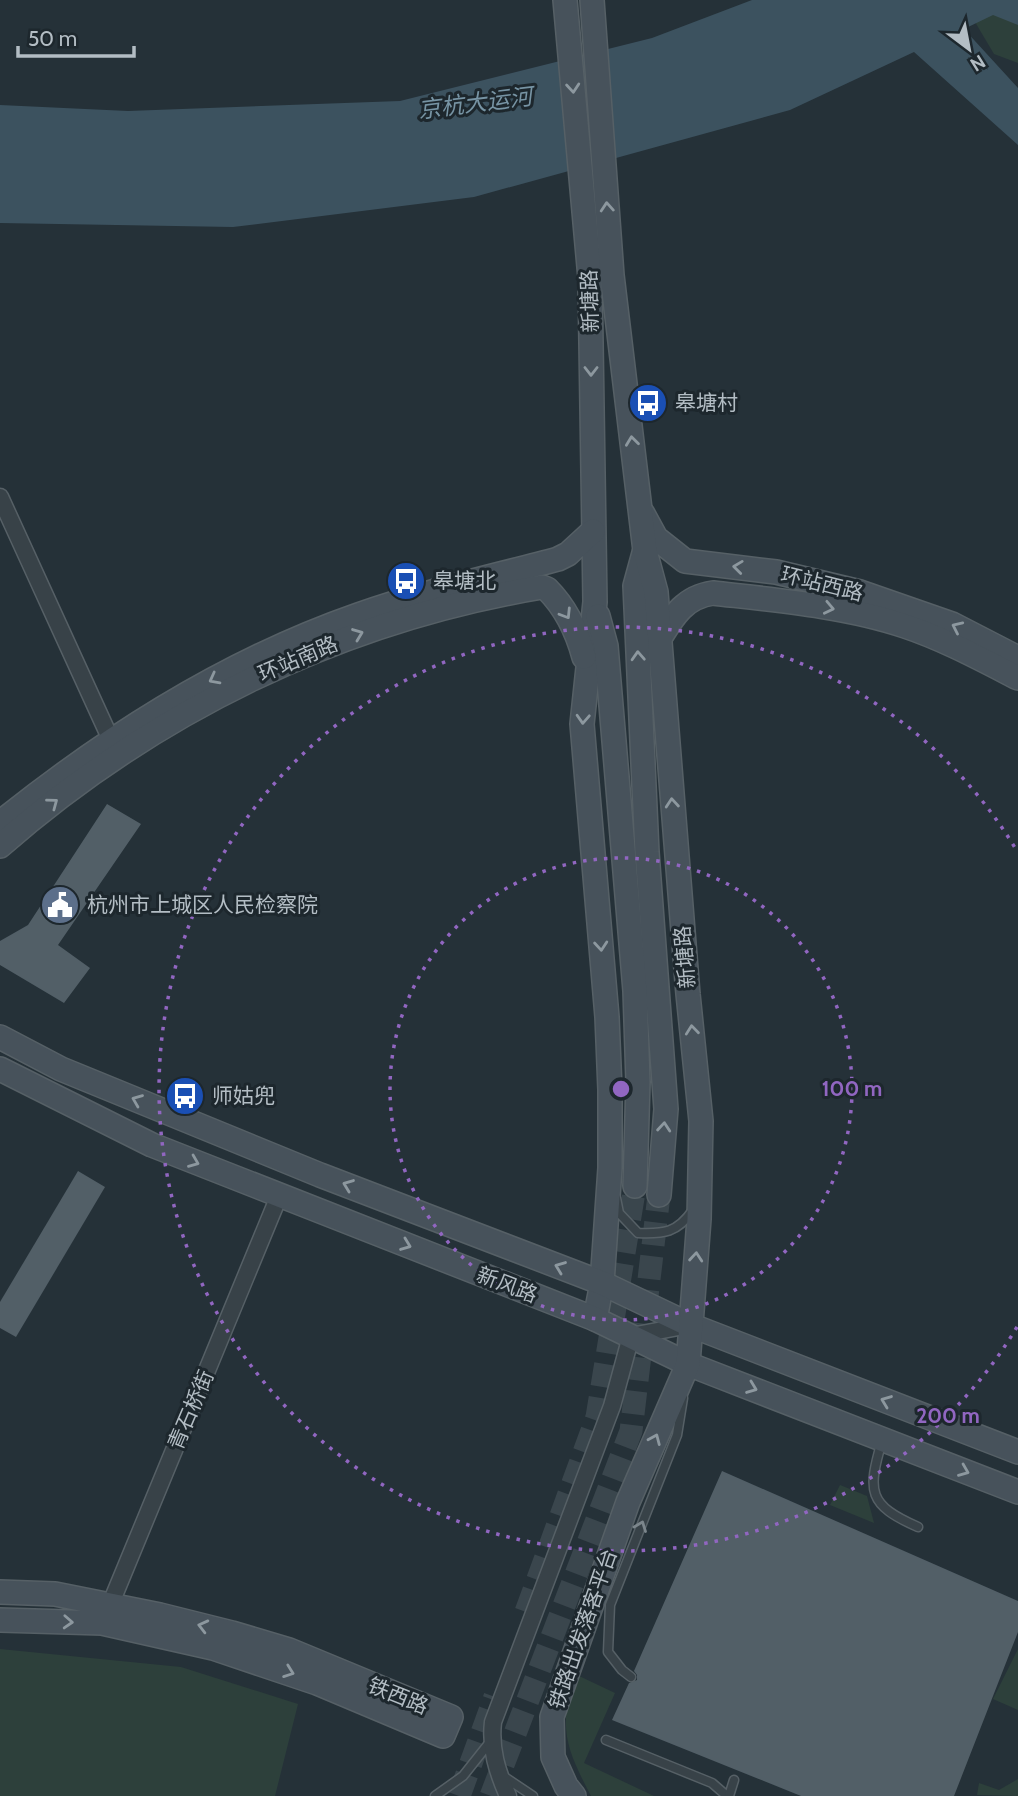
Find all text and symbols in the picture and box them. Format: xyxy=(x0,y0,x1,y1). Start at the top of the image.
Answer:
scale bar xyxy=(18,14,133,58)
north arrow xyxy=(934,14,1004,84)
text: 50 m xyxy=(28,26,77,51)
text: N xyxy=(966,50,990,76)
water label: 京杭大运河 xyxy=(416,82,538,124)
one-way arrow xyxy=(565,83,580,94)
one-way arrow xyxy=(600,202,615,213)
street label: 新塘路 xyxy=(576,269,603,333)
one-way arrow xyxy=(583,366,599,376)
bus stop icon: 皋塘村 xyxy=(627,382,669,424)
place label: 皋塘村 xyxy=(675,390,738,415)
one-way arrow xyxy=(624,435,639,447)
bus stop icon: 皋塘北 xyxy=(385,560,427,602)
one-way arrow xyxy=(733,560,744,575)
street label: 环站西路 xyxy=(778,561,866,606)
place label: 皋塘北 xyxy=(433,568,496,593)
one-way arrow xyxy=(823,600,835,615)
one-way arrow xyxy=(558,606,571,619)
one-way arrow xyxy=(952,621,964,635)
one-way arrow xyxy=(351,629,363,643)
street label: 环站南路 xyxy=(254,631,341,686)
one-way arrow xyxy=(631,650,646,661)
one-way arrow xyxy=(208,671,221,684)
one-way arrow xyxy=(576,714,591,725)
one-way arrow xyxy=(665,797,680,808)
one-way arrow xyxy=(45,799,58,811)
public building icon: 杭州市上城区人民检察院 xyxy=(39,884,81,926)
place label: 杭州市上城区人民检察院 xyxy=(87,892,318,917)
street label: 新塘路 xyxy=(669,925,700,990)
one-way arrow xyxy=(593,940,608,951)
one-way arrow xyxy=(685,1024,700,1035)
bus stop icon: 师姑兜 xyxy=(164,1075,206,1117)
text: 100 m xyxy=(822,1076,882,1101)
centre of rings xyxy=(609,1077,633,1101)
place label: 师姑兜 xyxy=(212,1083,275,1108)
one-way arrow xyxy=(132,1094,145,1108)
one-way arrow xyxy=(656,1122,671,1133)
one-way arrow xyxy=(187,1153,199,1167)
one-way arrow xyxy=(343,1180,355,1194)
one-way arrow xyxy=(399,1237,411,1251)
one-way arrow xyxy=(688,1251,703,1262)
one-way arrow xyxy=(555,1261,567,1275)
street label: 新风路 xyxy=(473,1262,541,1307)
street label: 青石桥街 xyxy=(163,1366,218,1453)
one-way arrow xyxy=(745,1380,757,1394)
one-way arrow xyxy=(880,1395,892,1409)
text: 200 m xyxy=(916,1403,980,1428)
one-way arrow xyxy=(647,1434,661,1446)
one-way arrow xyxy=(957,1462,969,1476)
one-way arrow xyxy=(633,1520,647,1532)
street label: 铁路出发落客平台 xyxy=(543,1545,622,1712)
one-way arrow xyxy=(63,1614,74,1629)
one-way arrow xyxy=(197,1620,209,1634)
one-way arrow xyxy=(283,1664,295,1678)
street label: 铁西路 xyxy=(364,1672,432,1719)

